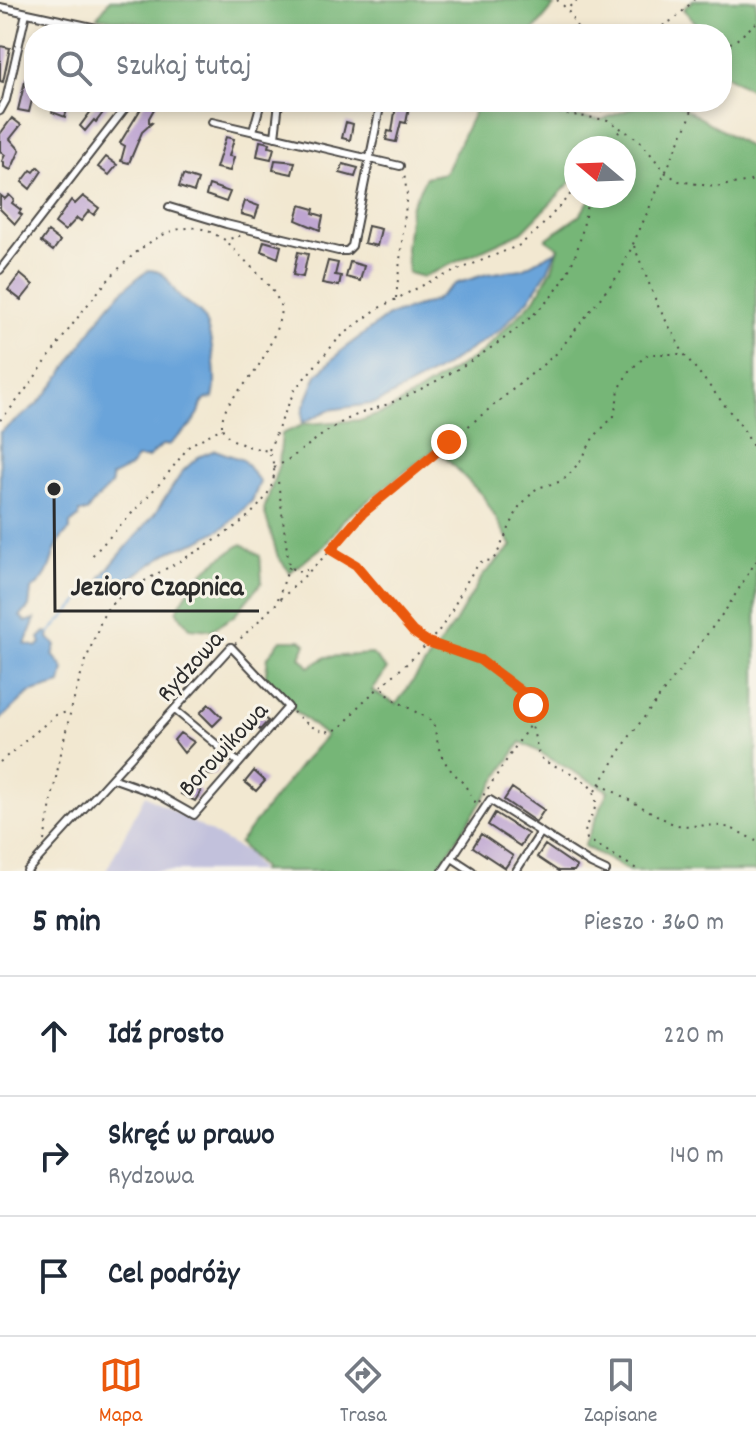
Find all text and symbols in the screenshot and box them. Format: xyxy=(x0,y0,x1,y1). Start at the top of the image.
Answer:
search box xyxy=(24,24,732,112)
icon: search xyxy=(52,46,96,90)
text: Szukaj tutaj xyxy=(116,47,252,90)
north arrow xyxy=(564,136,636,208)
route end xyxy=(431,424,467,460)
callout: Jezioro Czapnica xyxy=(55,559,259,611)
text: Jezioro Czapnica xyxy=(71,570,244,610)
street label: Rydzowa xyxy=(149,622,235,712)
route start xyxy=(513,687,549,723)
street label: Borowikowa xyxy=(171,694,279,806)
text: 5 min xyxy=(32,899,101,948)
text: Pieszo · 360 m xyxy=(583,905,724,942)
icon: ahead xyxy=(32,1014,76,1058)
text: Idź prosto xyxy=(108,1015,224,1058)
text: 220 m xyxy=(663,1018,724,1055)
text: Skręć w prawo xyxy=(108,1116,275,1159)
icon: right xyxy=(32,1134,76,1178)
text: 140 m xyxy=(670,1138,724,1175)
text: Rydzowa xyxy=(108,1159,194,1196)
icon: arrive xyxy=(32,1254,76,1298)
text: Cel podróży xyxy=(108,1255,239,1298)
tab: Mapa xyxy=(99,1353,143,1432)
tab: Trasa xyxy=(340,1353,387,1432)
tab: Zapisane xyxy=(584,1353,657,1432)

